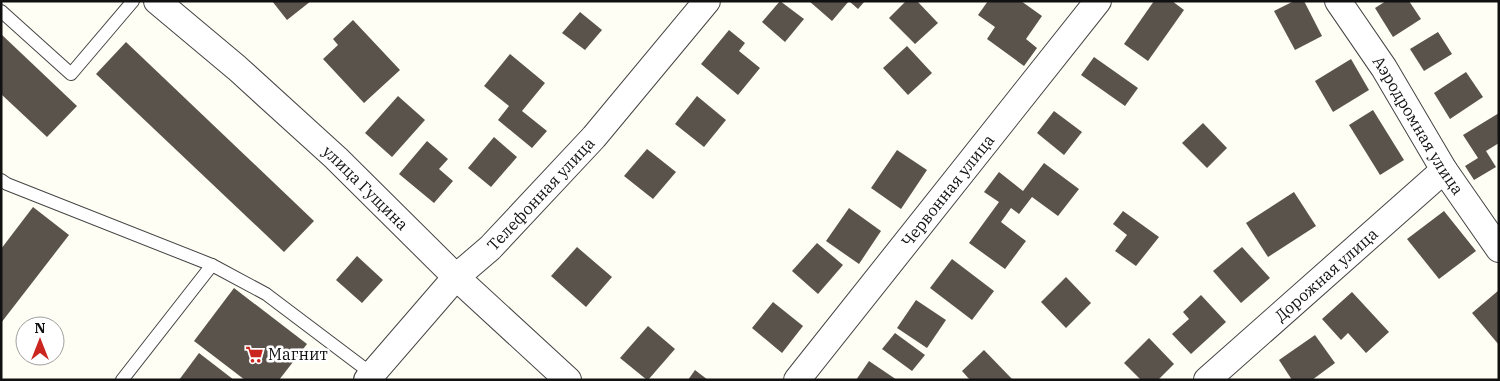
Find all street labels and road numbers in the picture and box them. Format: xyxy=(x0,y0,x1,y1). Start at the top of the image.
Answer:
street label: Аэродромная улица xyxy=(1369,52,1468,199)
street label: Червонная улица xyxy=(897,130,998,251)
street label: Телефонная улица xyxy=(483,133,599,255)
street label: улица Гущина xyxy=(319,141,413,234)
street label: Дорожная улица xyxy=(1270,223,1382,326)

